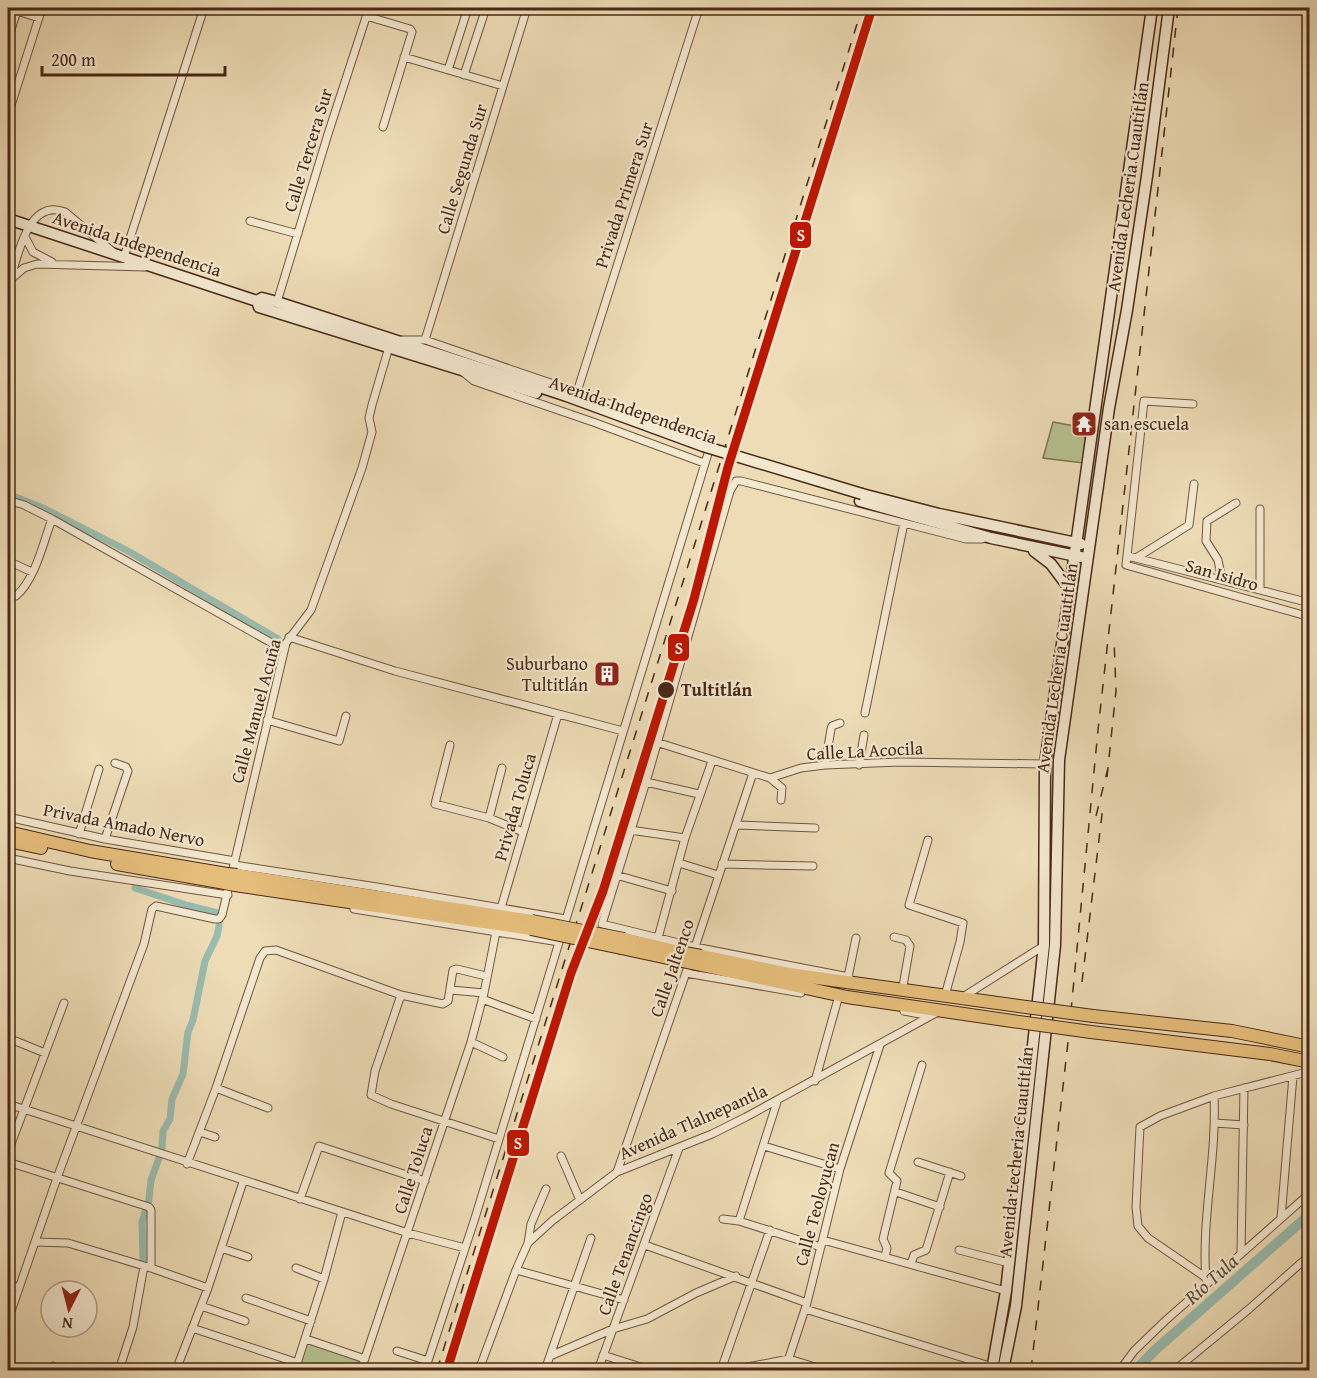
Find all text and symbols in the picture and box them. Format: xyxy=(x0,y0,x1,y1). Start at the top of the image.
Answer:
scale bar xyxy=(42,39,225,77)
text: 200 m xyxy=(51,46,96,73)
street label: Avenida Lecheria Cuautitlán xyxy=(1099,80,1156,294)
street label: Calle Tercera Sur xyxy=(276,84,339,215)
street label: Calle Segunda Sur xyxy=(429,100,494,237)
street label: Privada Primera Sur xyxy=(587,118,660,271)
street label: Avenida Independencia xyxy=(49,204,225,284)
line badge: S xyxy=(789,221,812,249)
text: S xyxy=(797,223,805,247)
street label: Avenida Independencia xyxy=(546,368,721,451)
temple icon: san escuela xyxy=(1069,409,1099,439)
place label: san escuela xyxy=(1104,410,1190,437)
street label: San Isidro xyxy=(1182,551,1262,598)
street label: Avenida Lecheria Cuautitlán xyxy=(1028,561,1085,775)
line badge: S xyxy=(667,633,690,662)
street label: Calle Manuel Acuña xyxy=(223,635,288,786)
text: S xyxy=(675,636,683,660)
place label: Suburbano Tultitlán xyxy=(506,650,588,698)
building icon: Suburbano Tultitlán xyxy=(592,659,622,689)
place label: Tultitlán xyxy=(681,676,753,703)
marker: Tultitlán xyxy=(656,680,676,700)
street label: Calle La Acocila xyxy=(806,734,924,767)
street label: Privada Toluca xyxy=(486,749,543,864)
street label: Privada Amado Nervo xyxy=(41,796,207,853)
street label: Calle Jaltenco xyxy=(642,915,701,1021)
street label: Avenida Lecheria Cuautitlán xyxy=(991,1045,1040,1259)
street label: Avenida Tlalnepantla xyxy=(614,1077,772,1166)
street label: Calle Toluca xyxy=(386,1122,440,1217)
line badge: S xyxy=(506,1129,530,1157)
text: S xyxy=(514,1131,522,1155)
street label: Calle Teoloyucan xyxy=(787,1139,846,1269)
street label: Calle Tenancingo xyxy=(590,1189,659,1319)
water label: Río Tula xyxy=(1177,1246,1244,1311)
north arrow xyxy=(39,1279,99,1339)
text: N xyxy=(61,1311,74,1336)

